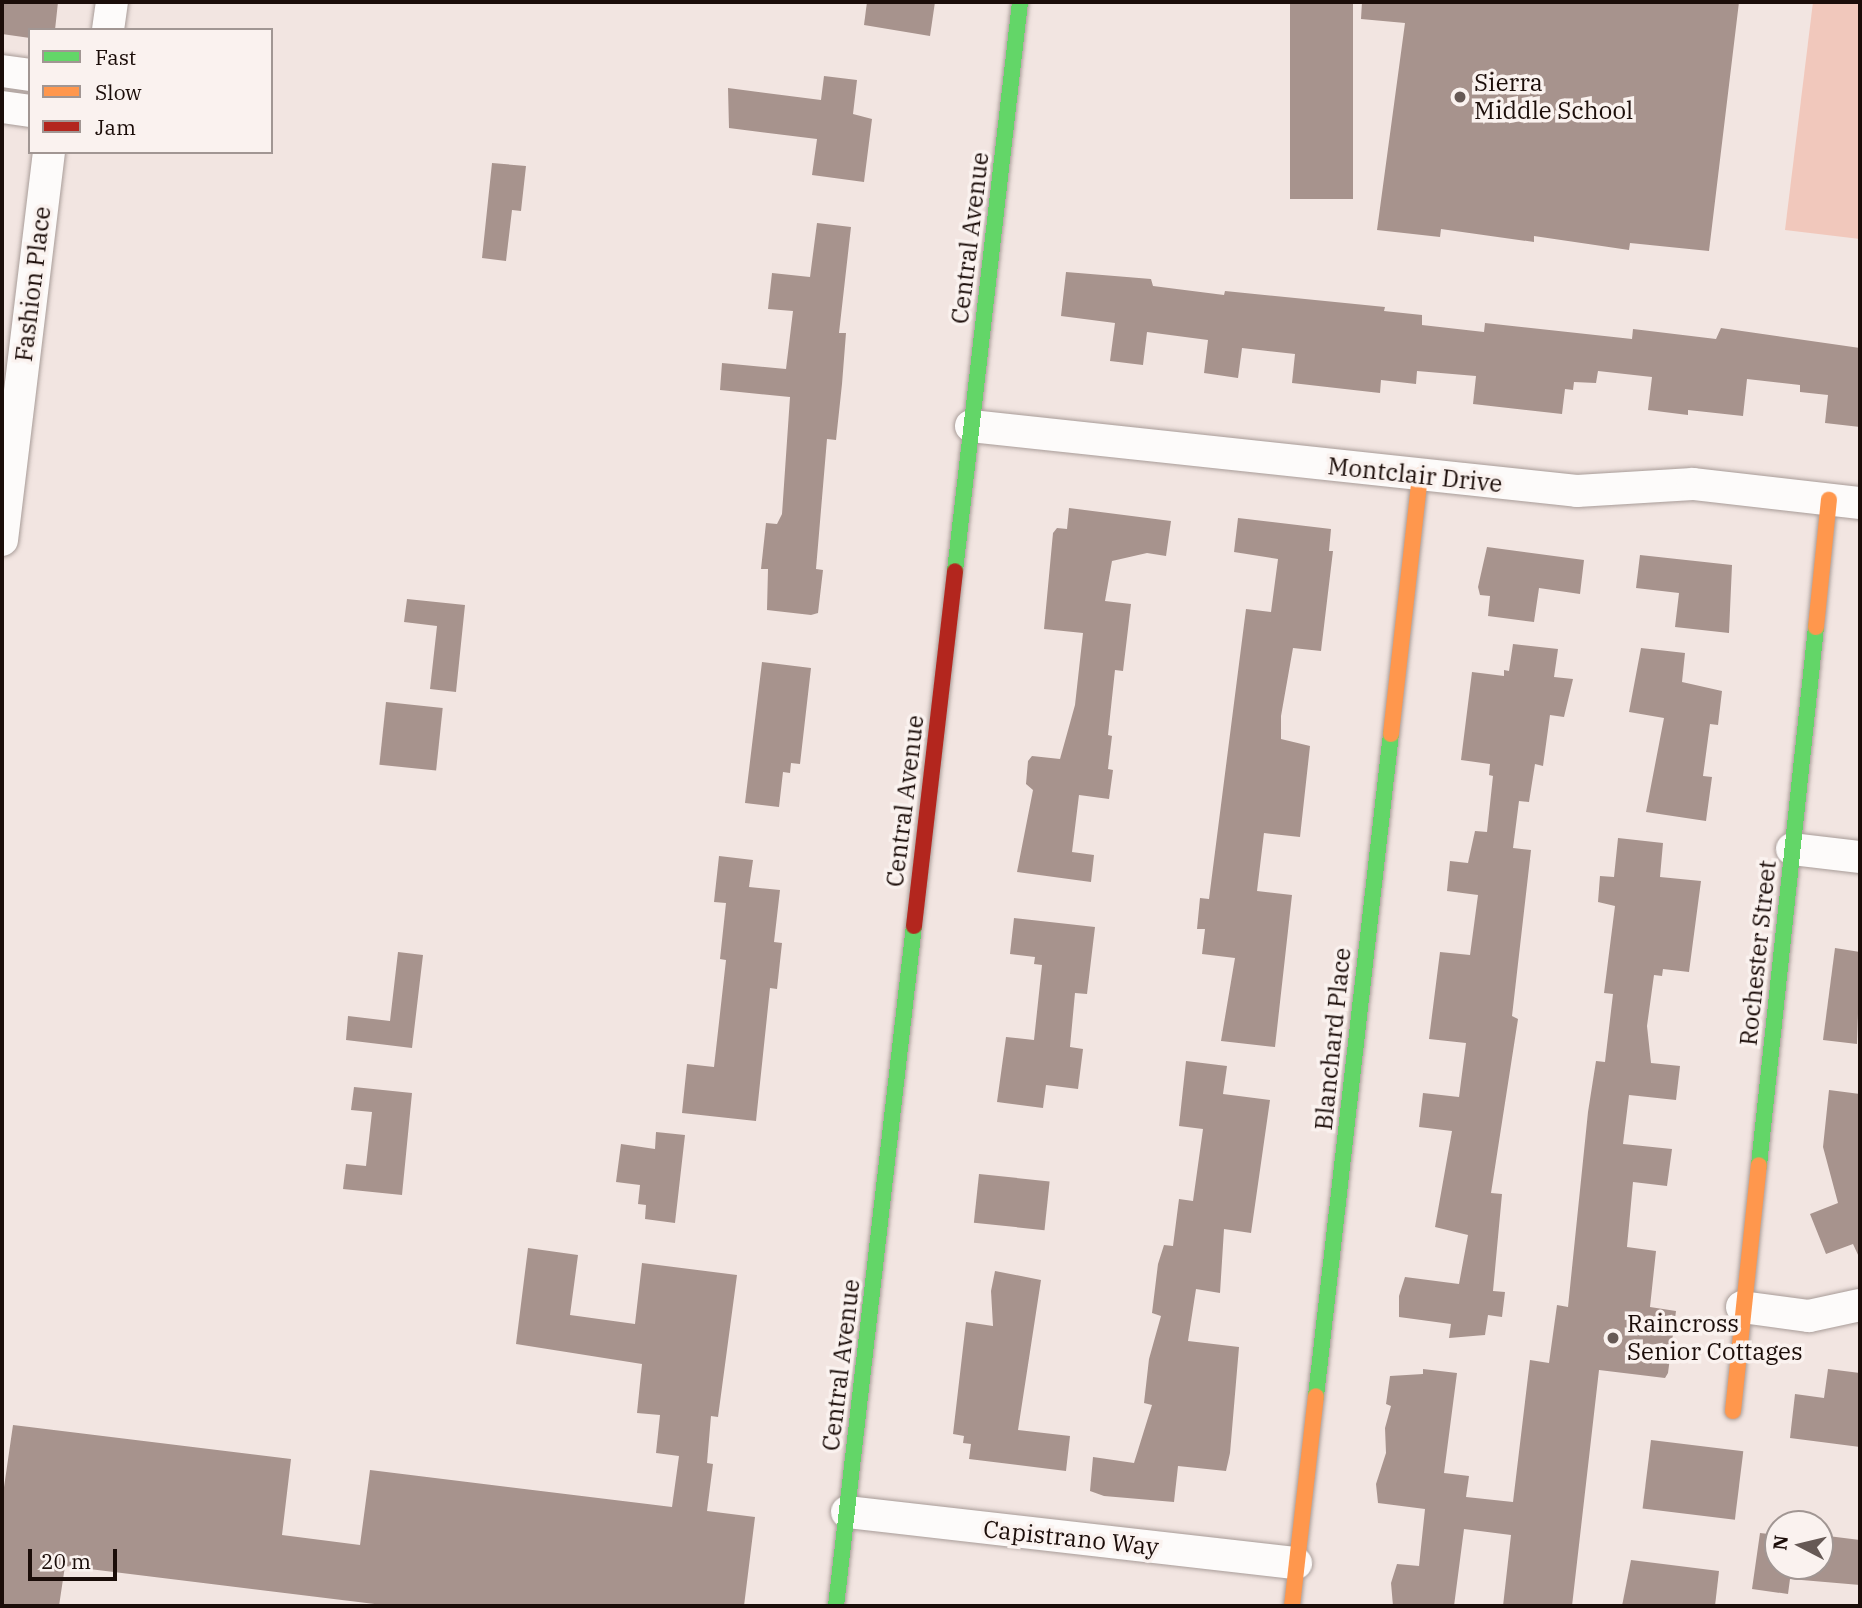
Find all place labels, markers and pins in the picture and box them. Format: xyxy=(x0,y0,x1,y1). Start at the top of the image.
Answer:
place label: Sierra Middle School xyxy=(1474,69,1633,125)
marker: Sierra Middle School xyxy=(1452,89,1468,105)
place label: Raincross Senior Cottages xyxy=(1627,1310,1803,1366)
marker: Raincross Senior Cottages xyxy=(1605,1330,1621,1346)

